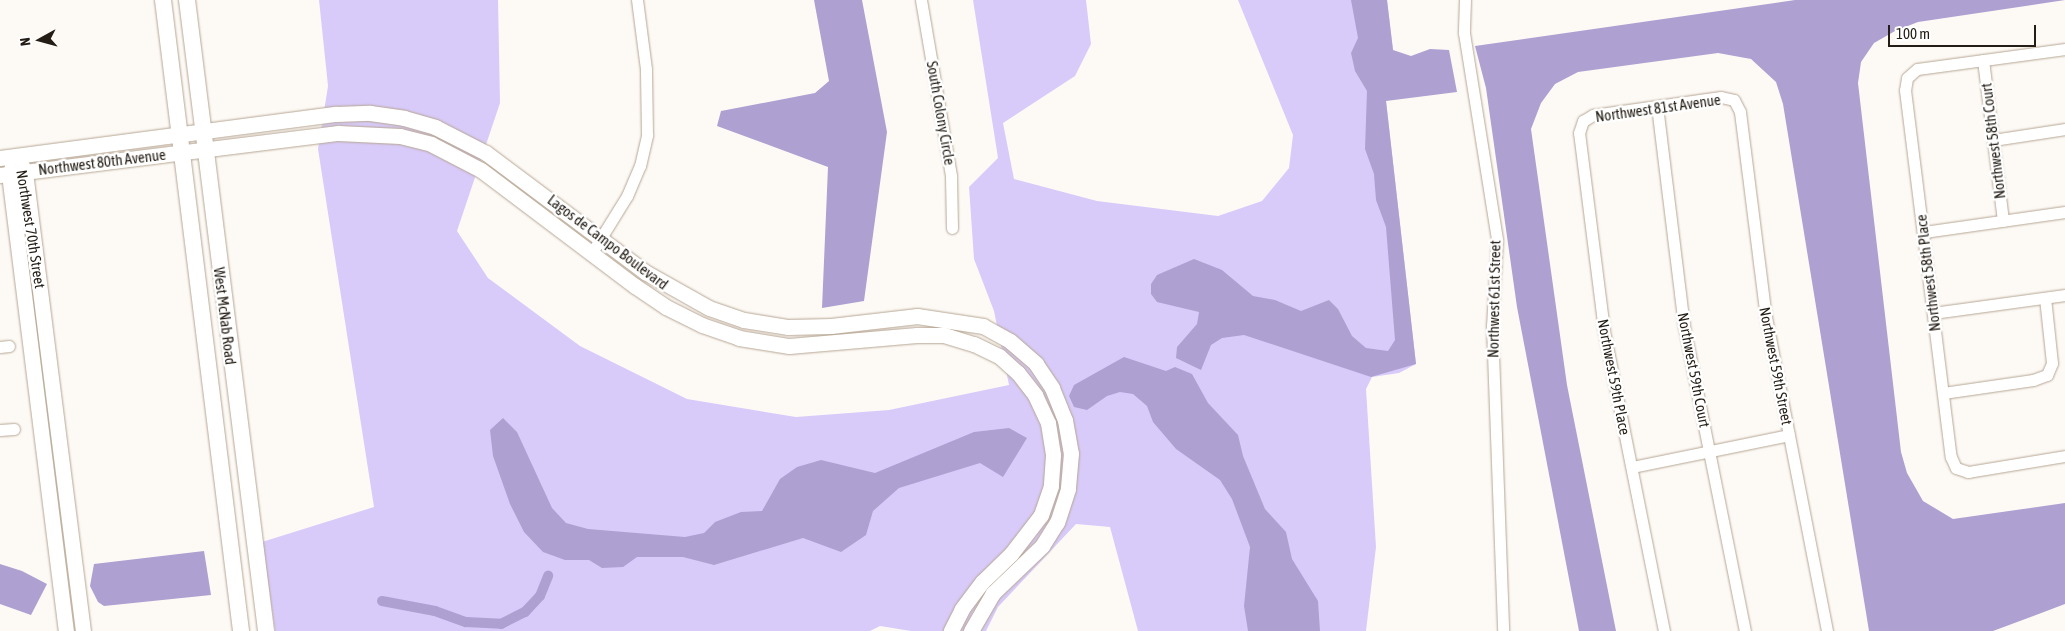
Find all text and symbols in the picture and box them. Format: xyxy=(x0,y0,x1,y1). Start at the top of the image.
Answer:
north arrow xyxy=(15,15,65,65)
scale bar xyxy=(1890,15,2038,47)
text: 100 m xyxy=(1896,25,1930,42)
text: N xyxy=(17,37,34,47)
street label: South Colony Circle xyxy=(923,60,959,166)
street label: Northwest 58th Court xyxy=(1977,82,2009,200)
street label: Northwest 81st Avenue xyxy=(1594,90,1722,126)
street label: Northwest 80th Avenue xyxy=(37,145,167,179)
street label: Northwest 70th Street xyxy=(13,168,49,290)
street label: Lagos de Campo Boulevard xyxy=(544,191,672,293)
street label: Northwest 58th Place xyxy=(1912,214,1944,332)
street label: Northwest 61st Street xyxy=(1484,240,1504,358)
street label: West McNab Road xyxy=(210,266,240,366)
street label: Northwest 59th Street xyxy=(1756,306,1796,426)
street label: Northwest 59th Court xyxy=(1674,311,1714,429)
street label: Northwest 59th Place xyxy=(1594,318,1634,436)

